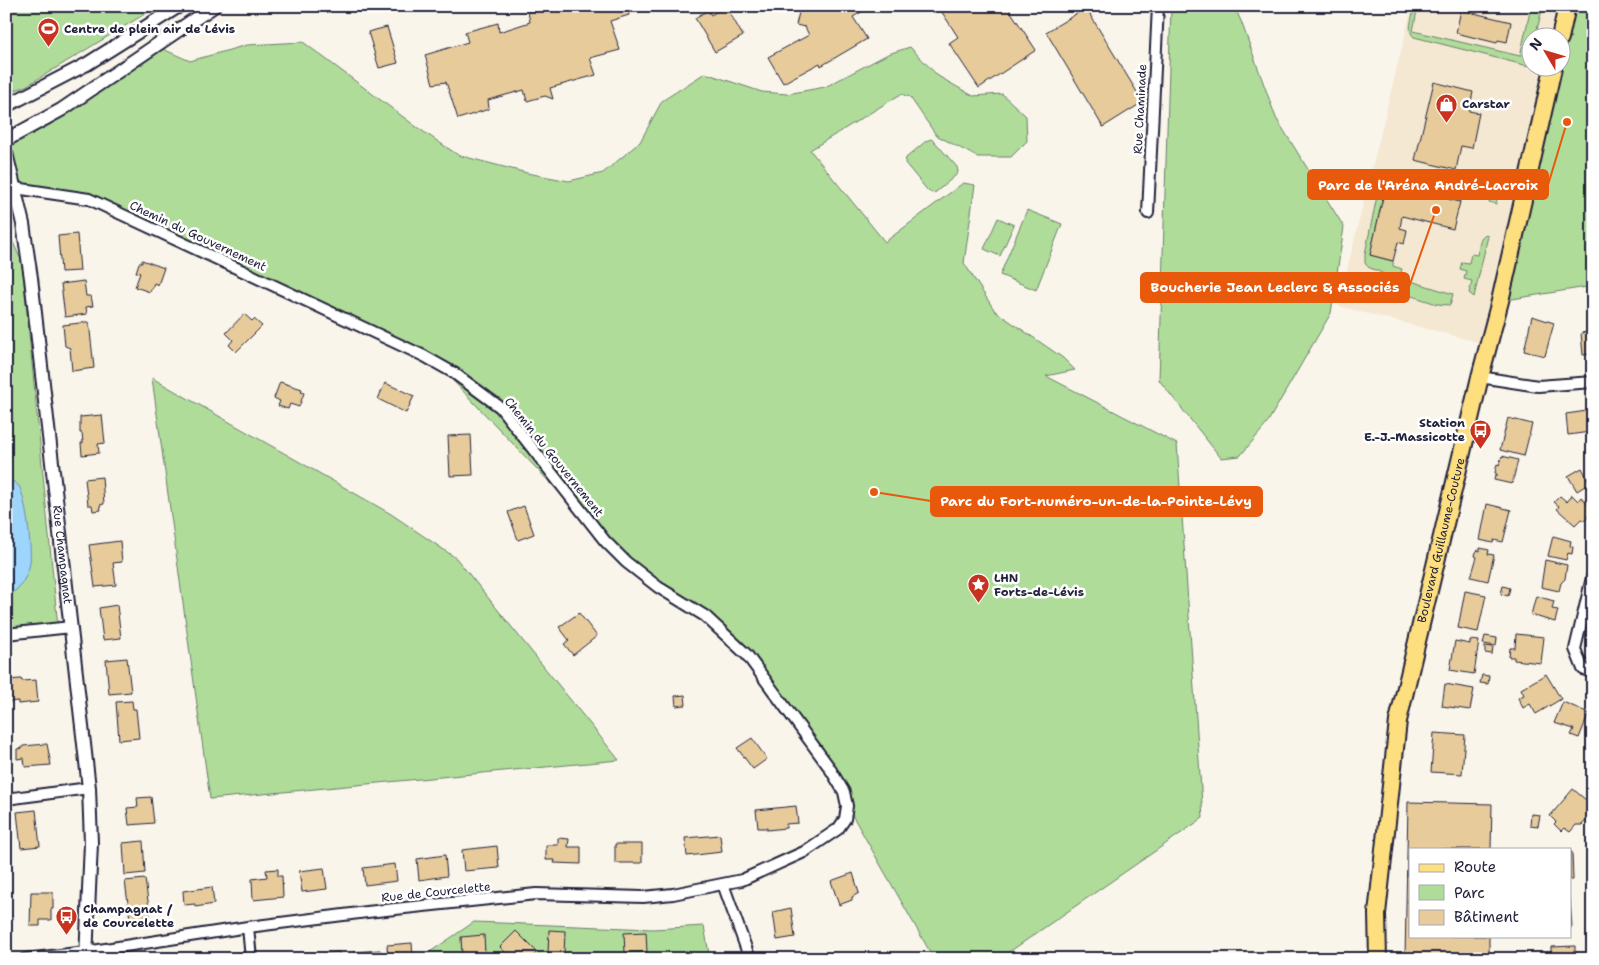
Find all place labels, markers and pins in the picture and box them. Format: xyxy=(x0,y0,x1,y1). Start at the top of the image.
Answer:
sports icon: Centre de plein air de Lévis xyxy=(36,17,60,48)
place label: Centre de plein air de Lévis xyxy=(64,21,235,37)
shop icon: Carstar xyxy=(1434,92,1458,123)
place label: Carstar xyxy=(1462,96,1511,112)
callout: Parc de l'Aréna André-Lacroix xyxy=(1308,170,1548,199)
callout: Boucherie Jean Leclerc & Associés xyxy=(1141,273,1409,302)
place label: Station E.-J.-Massicotte xyxy=(1364,415,1465,445)
bus stop icon: Station E.-J.-Massicotte xyxy=(1469,418,1493,449)
callout: Parc du Fort-numéro-un-de-la-Pointe-Lévy xyxy=(931,487,1262,516)
place label: LHN Forts-de-Lévis xyxy=(994,570,1084,600)
place icon: LHN Forts-de-Lévis xyxy=(966,573,990,604)
place label: Champagnat / de Courcelette xyxy=(83,901,174,931)
bus stop icon: Champagnat / de Courcelette xyxy=(55,904,79,935)

